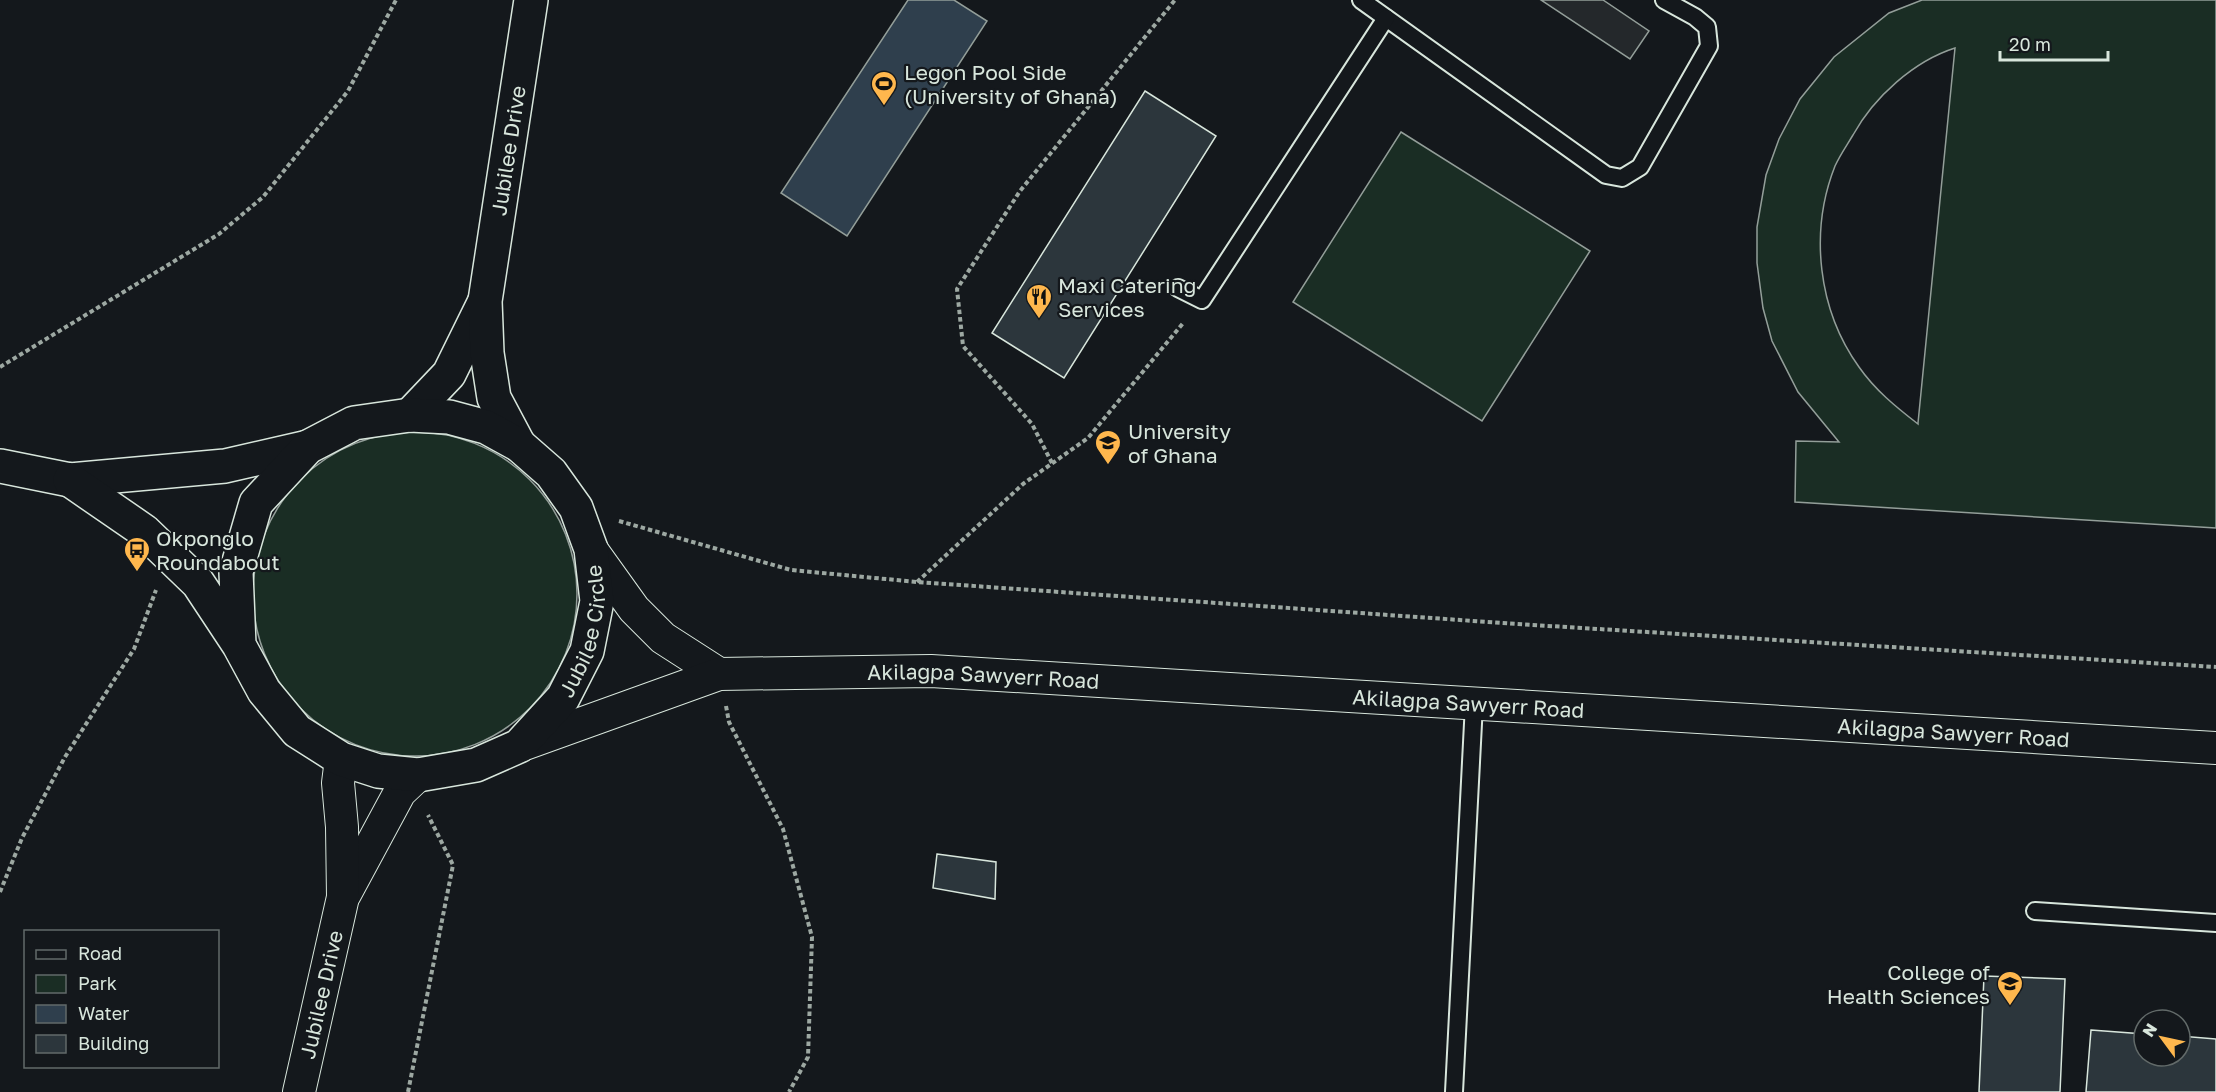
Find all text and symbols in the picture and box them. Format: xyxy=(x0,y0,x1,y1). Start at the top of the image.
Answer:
scale bar xyxy=(2000,24,2108,62)
text: 20 m xyxy=(2009,33,2051,55)
place label: Legon Pool Side (University of Ghana) xyxy=(904,59,1118,109)
sports icon: Legon Pool Side (University of Ghana) xyxy=(869,69,899,107)
street label: Jubilee Drive xyxy=(485,84,531,217)
place label: Maxi Catering Services xyxy=(1058,272,1197,322)
restaurant icon: Maxi Catering Services xyxy=(1024,282,1054,320)
place label: University of Ghana xyxy=(1128,418,1231,468)
school or university icon: University of Ghana xyxy=(1093,428,1123,466)
place label: Okponglo Roundabout xyxy=(156,525,280,575)
bus stop icon: Okponglo Roundabout xyxy=(122,535,152,573)
street label: Jubilee Circle xyxy=(553,564,610,701)
street label: Akilagpa Sawyerr Road xyxy=(867,658,1100,694)
street label: Akilagpa Sawyerr Road xyxy=(1352,683,1585,723)
street label: Akilagpa Sawyerr Road xyxy=(1837,712,2070,752)
street label: Jubilee Drive xyxy=(294,928,348,1061)
legend xyxy=(24,930,219,1068)
text: Road xyxy=(78,942,122,964)
place label: College of Health Sciences xyxy=(1827,959,1990,1009)
school or university icon: College of Health Sciences xyxy=(1995,969,2025,1007)
text: Park xyxy=(78,972,117,994)
text: Water xyxy=(78,1002,129,1024)
north arrow xyxy=(2132,1008,2192,1068)
text: N xyxy=(2138,1019,2161,1040)
text: Building xyxy=(78,1032,149,1054)

